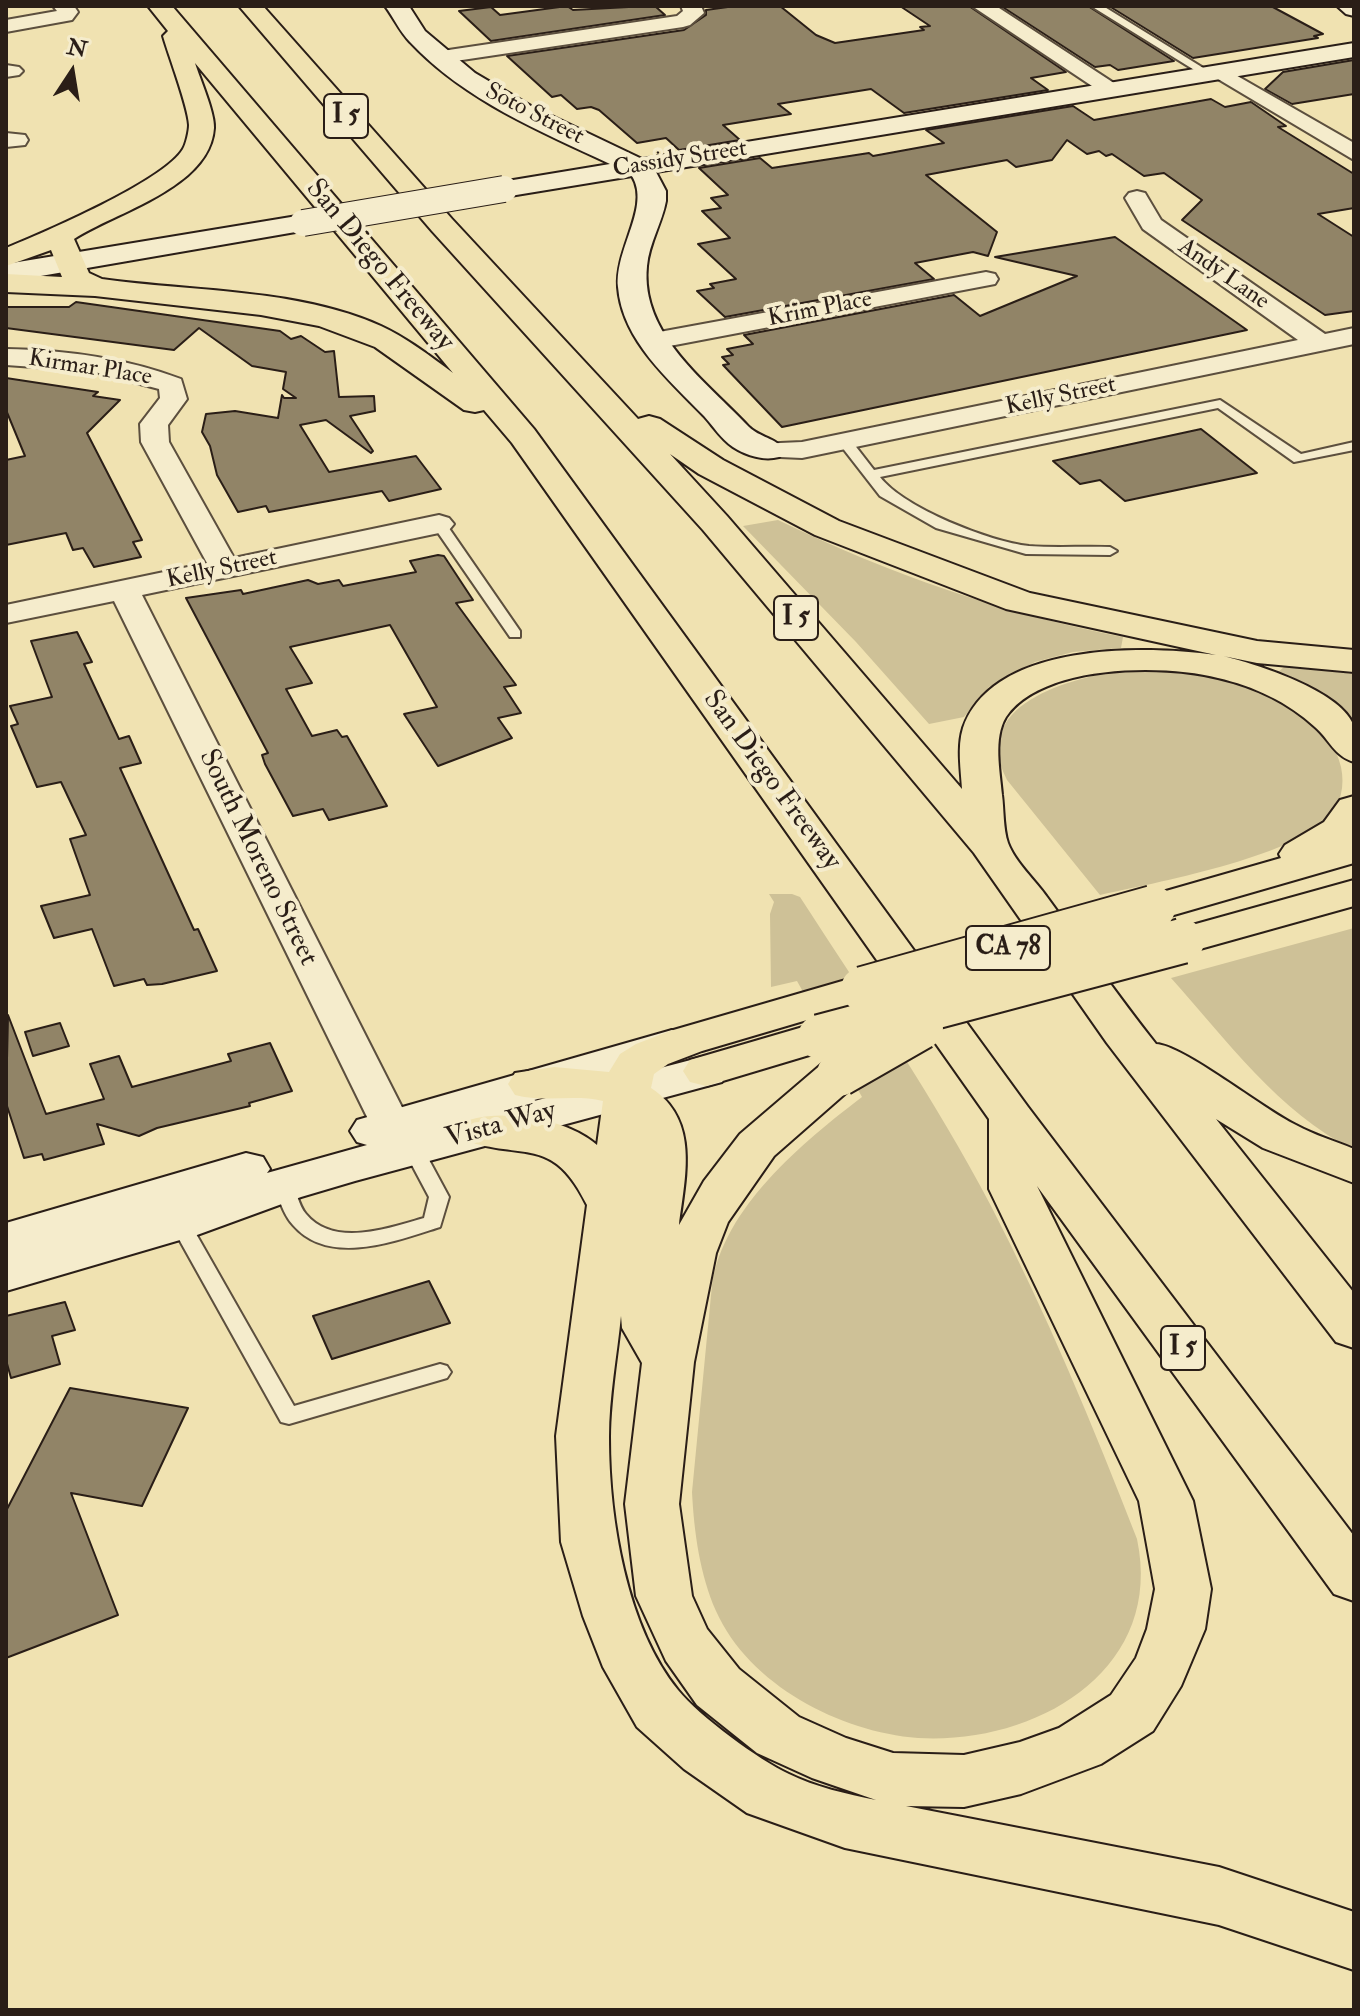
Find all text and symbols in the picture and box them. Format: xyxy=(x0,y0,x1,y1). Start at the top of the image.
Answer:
north arrow xyxy=(32,32,112,112)
text: N xyxy=(64,33,90,64)
street label: Soto Street xyxy=(480,78,588,152)
road number: I 5 xyxy=(324,94,368,138)
street label: Cassidy Street xyxy=(611,135,749,185)
street label: San Diego Freeway xyxy=(297,173,461,359)
street label: Andy Lane xyxy=(1172,233,1274,317)
street label: Krim Place xyxy=(765,286,875,334)
street label: Kirmar Place xyxy=(26,345,154,393)
street label: Kelly Street xyxy=(1003,371,1119,423)
street label: Kelly Street xyxy=(164,544,280,596)
road number: I 5 xyxy=(774,596,818,640)
street label: San Diego Freeway xyxy=(695,685,847,877)
street label: South Moreno Street xyxy=(190,744,324,972)
road number: CA 78 xyxy=(966,926,1050,970)
street label: Vista Way xyxy=(442,1095,560,1157)
road number: I 5 xyxy=(1161,1326,1205,1370)

